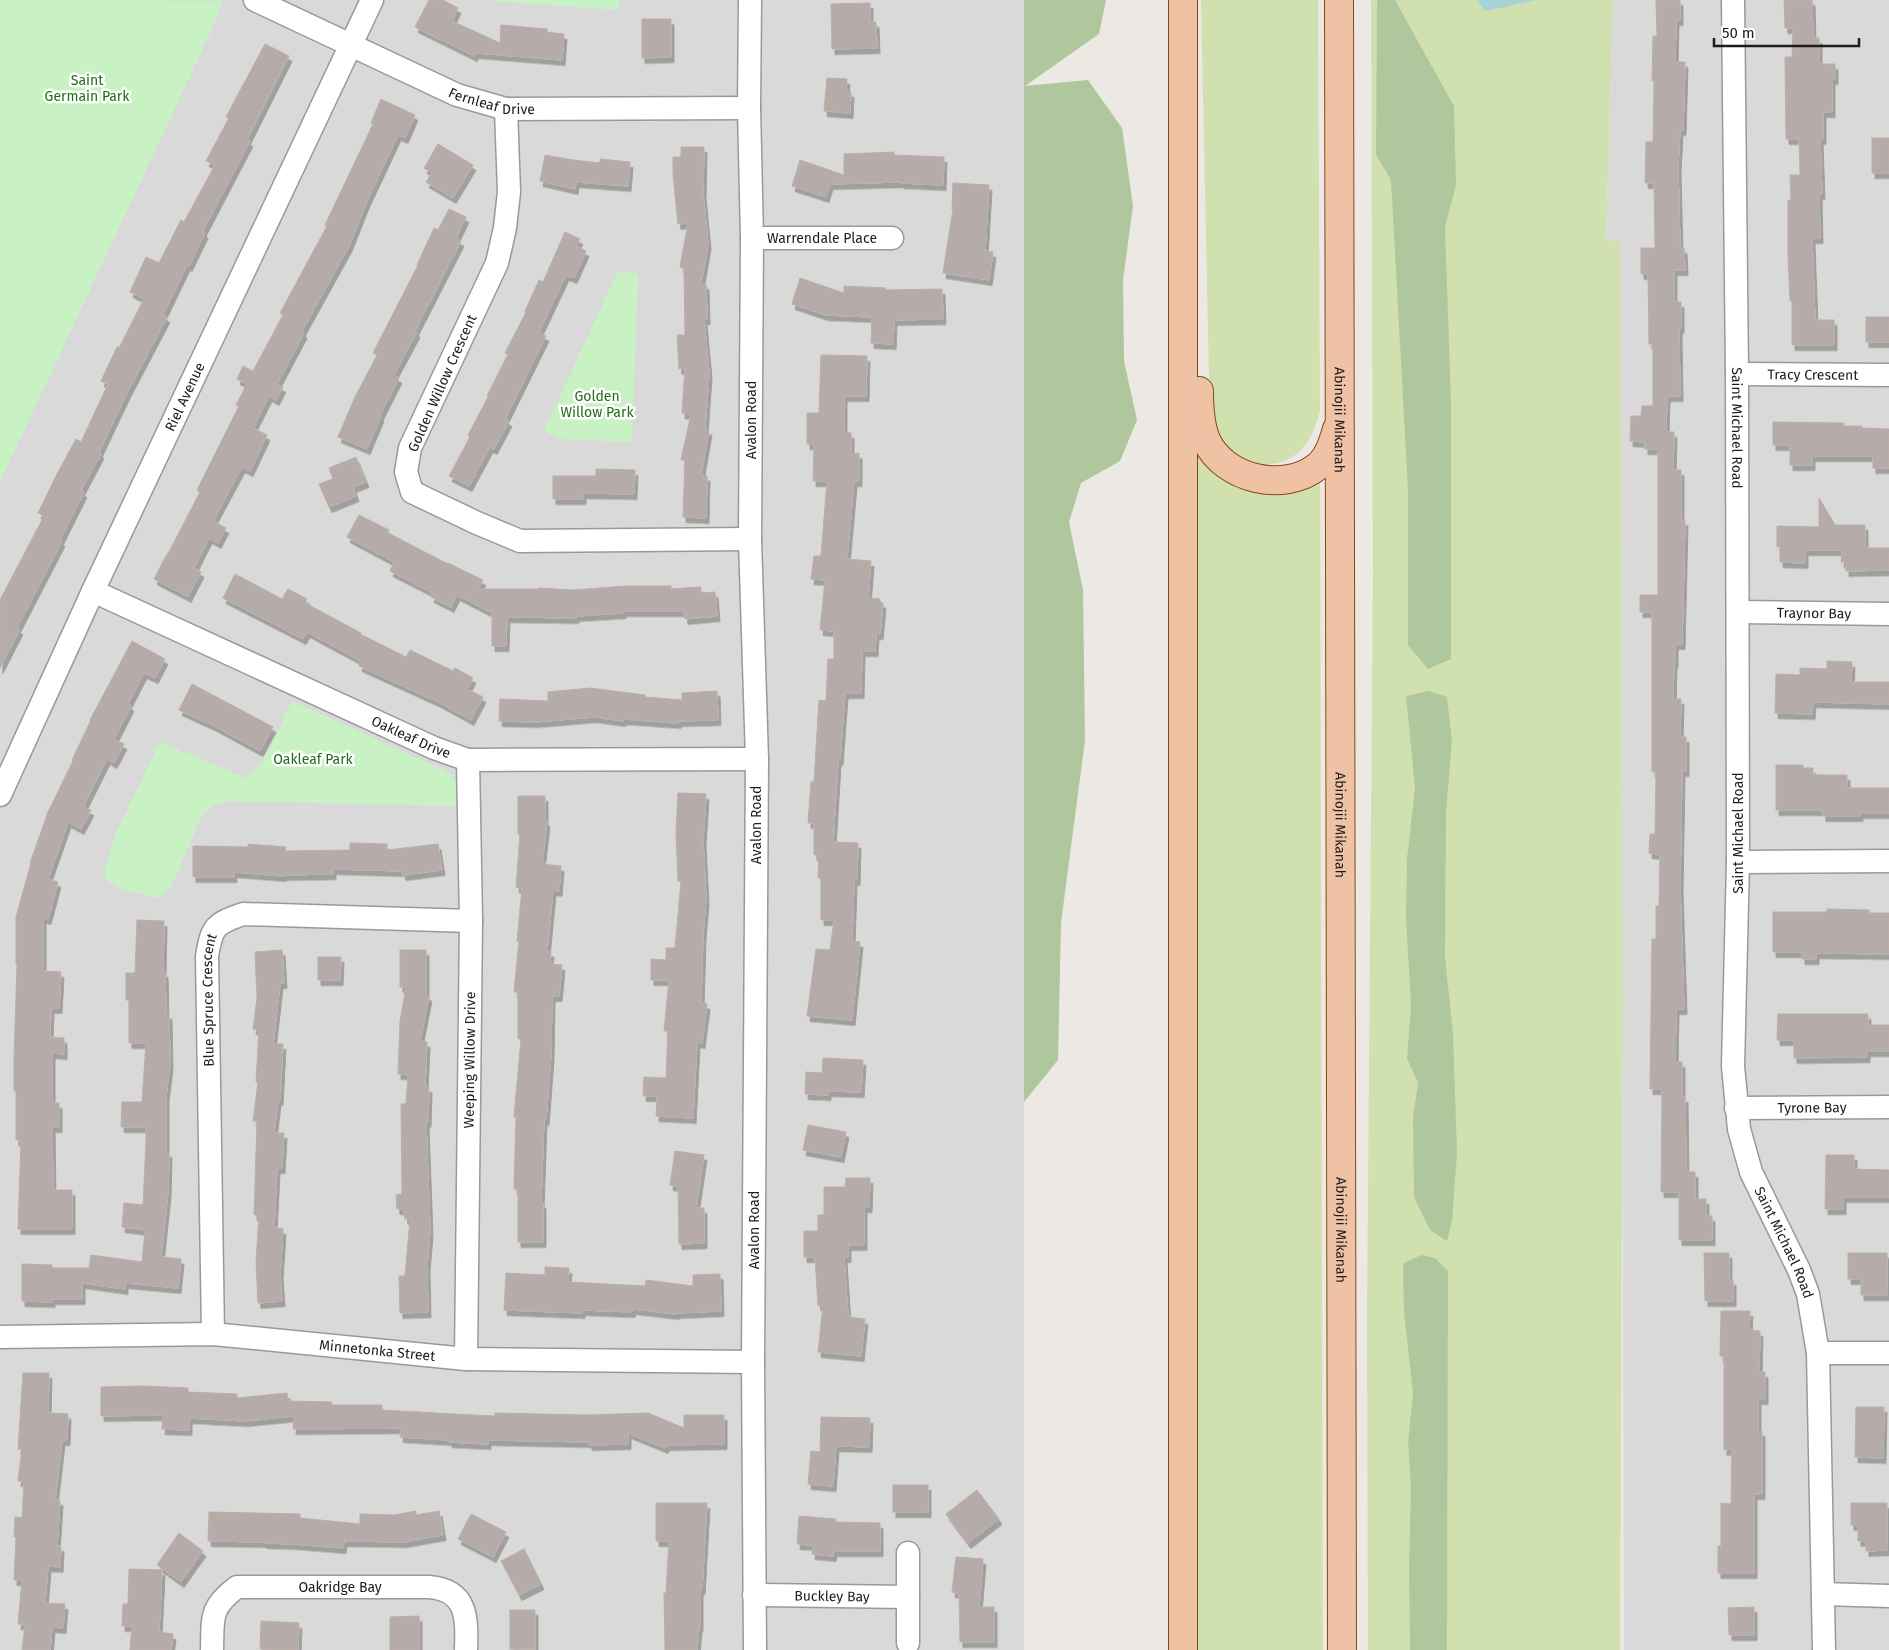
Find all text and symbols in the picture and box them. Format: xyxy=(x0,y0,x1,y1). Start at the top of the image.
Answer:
scale bar xyxy=(1714,15,1859,47)
text: 50 m xyxy=(1722,24,1755,42)
park label: Saint Germain Park xyxy=(45,72,130,105)
street label: Fernleaf Drive xyxy=(446,84,535,118)
street label: Warrendale Place xyxy=(767,230,877,247)
street label: Golden Willow Crescent xyxy=(404,311,481,455)
street label: Riel Avenue xyxy=(162,360,209,434)
street label: Tracy Crescent xyxy=(1768,366,1859,384)
street label: Abinojii Mikanah xyxy=(1331,367,1348,473)
street label: Saint Michael Road xyxy=(1728,367,1745,489)
street label: Avalon Road xyxy=(743,381,760,459)
park label: Golden Willow Park xyxy=(560,388,634,421)
street label: Traynor Bay xyxy=(1777,605,1851,622)
street label: Oakleaf Drive xyxy=(369,712,453,762)
park label: Oakleaf Park xyxy=(273,751,354,768)
street label: Abinojii Mikanah xyxy=(1331,772,1349,878)
street label: Saint Michael Road xyxy=(1730,772,1747,894)
street label: Avalon Road xyxy=(748,786,765,864)
street label: Blue Spruce Crescent xyxy=(199,930,221,1067)
street label: Weeping Willow Drive xyxy=(461,992,479,1128)
street label: Tyrone Bay xyxy=(1777,1099,1847,1117)
street label: Abinojii Mikanah xyxy=(1332,1177,1349,1283)
street label: Saint Michael Road xyxy=(1751,1184,1817,1301)
street label: Avalon Road xyxy=(746,1191,763,1269)
street label: Minnetonka Street xyxy=(318,1337,437,1365)
street label: Oakridge Bay xyxy=(298,1579,382,1596)
street label: Buckley Bay xyxy=(794,1588,870,1606)

